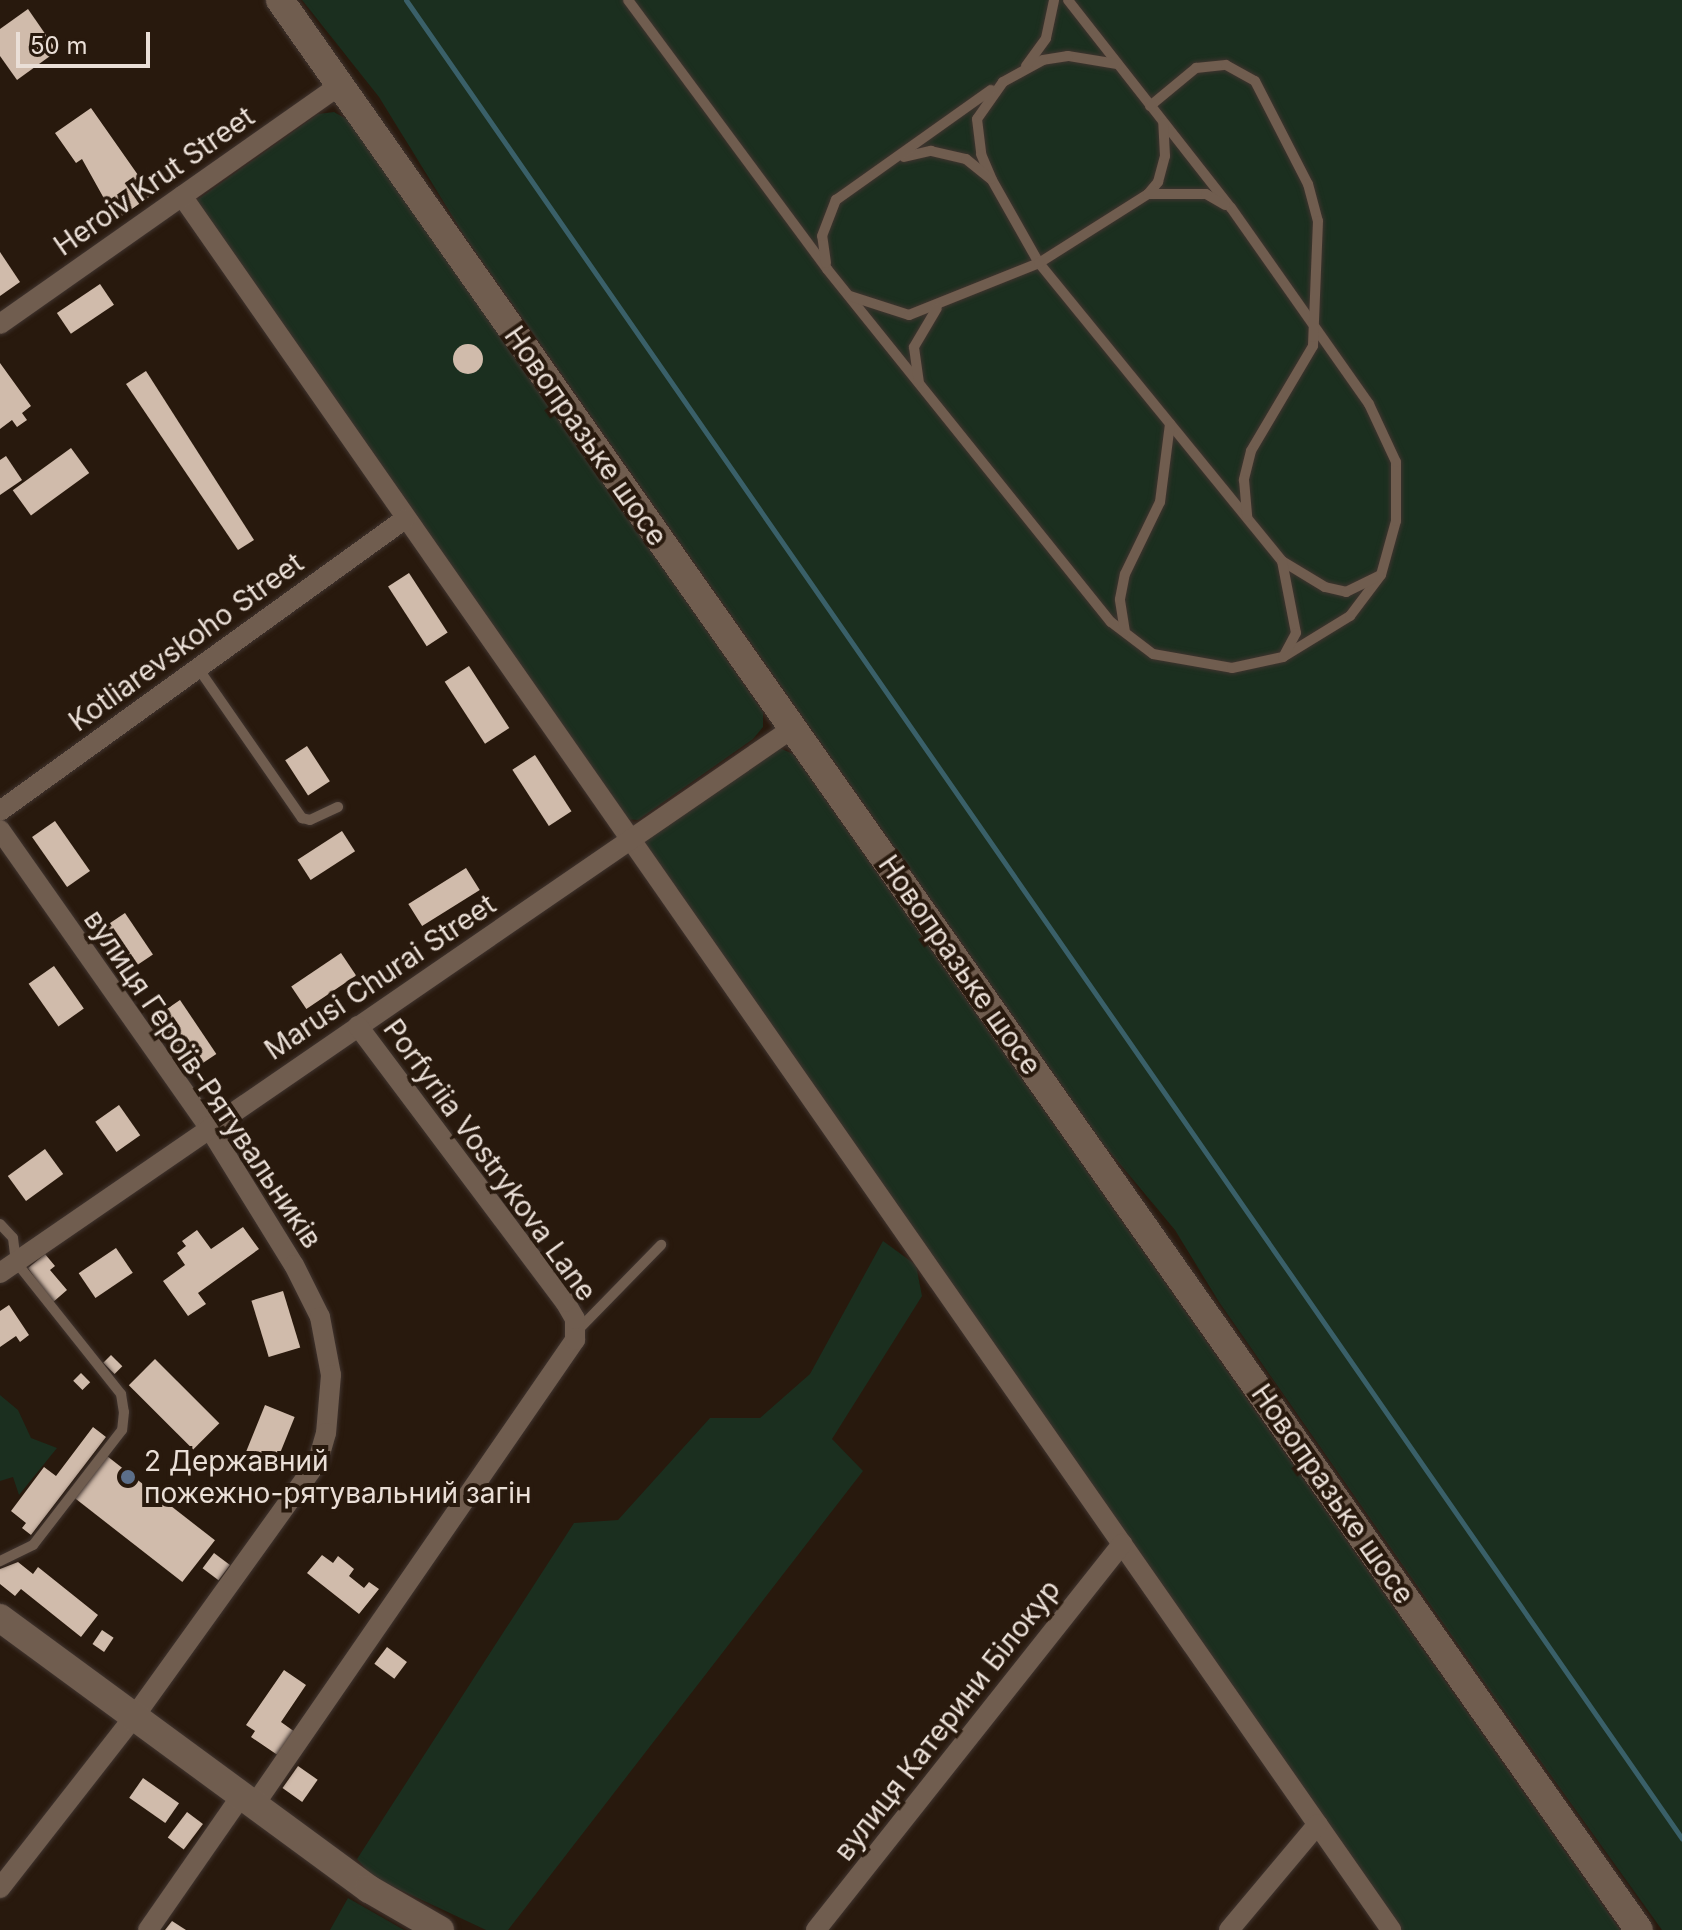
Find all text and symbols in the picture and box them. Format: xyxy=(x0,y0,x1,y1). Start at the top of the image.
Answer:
scale bar xyxy=(20,16,154,66)
text: 50 m xyxy=(30,31,88,60)
street label: Heroiv Krut Street xyxy=(48,99,260,263)
street label: Новопразьке шосе xyxy=(498,320,674,552)
street label: Kotliarevskoho Street xyxy=(62,546,310,738)
street label: Новопразьке шосе xyxy=(872,849,1048,1081)
street label: Marusi Churai Street xyxy=(258,887,502,1067)
street label: вулиця Героїв-Рятувальників xyxy=(77,904,329,1254)
street label: Porfyriia Vostrykova Lane xyxy=(377,1013,603,1307)
street label: Новопразьке шосе xyxy=(1245,1378,1421,1610)
place label: 2 Державний пожежно-рятувальний загін xyxy=(144,1444,532,1510)
marker: 2 Державний пожежно-рятувальний загін xyxy=(119,1468,137,1486)
street label: вулиця Катерини Білокур xyxy=(827,1573,1067,1867)

